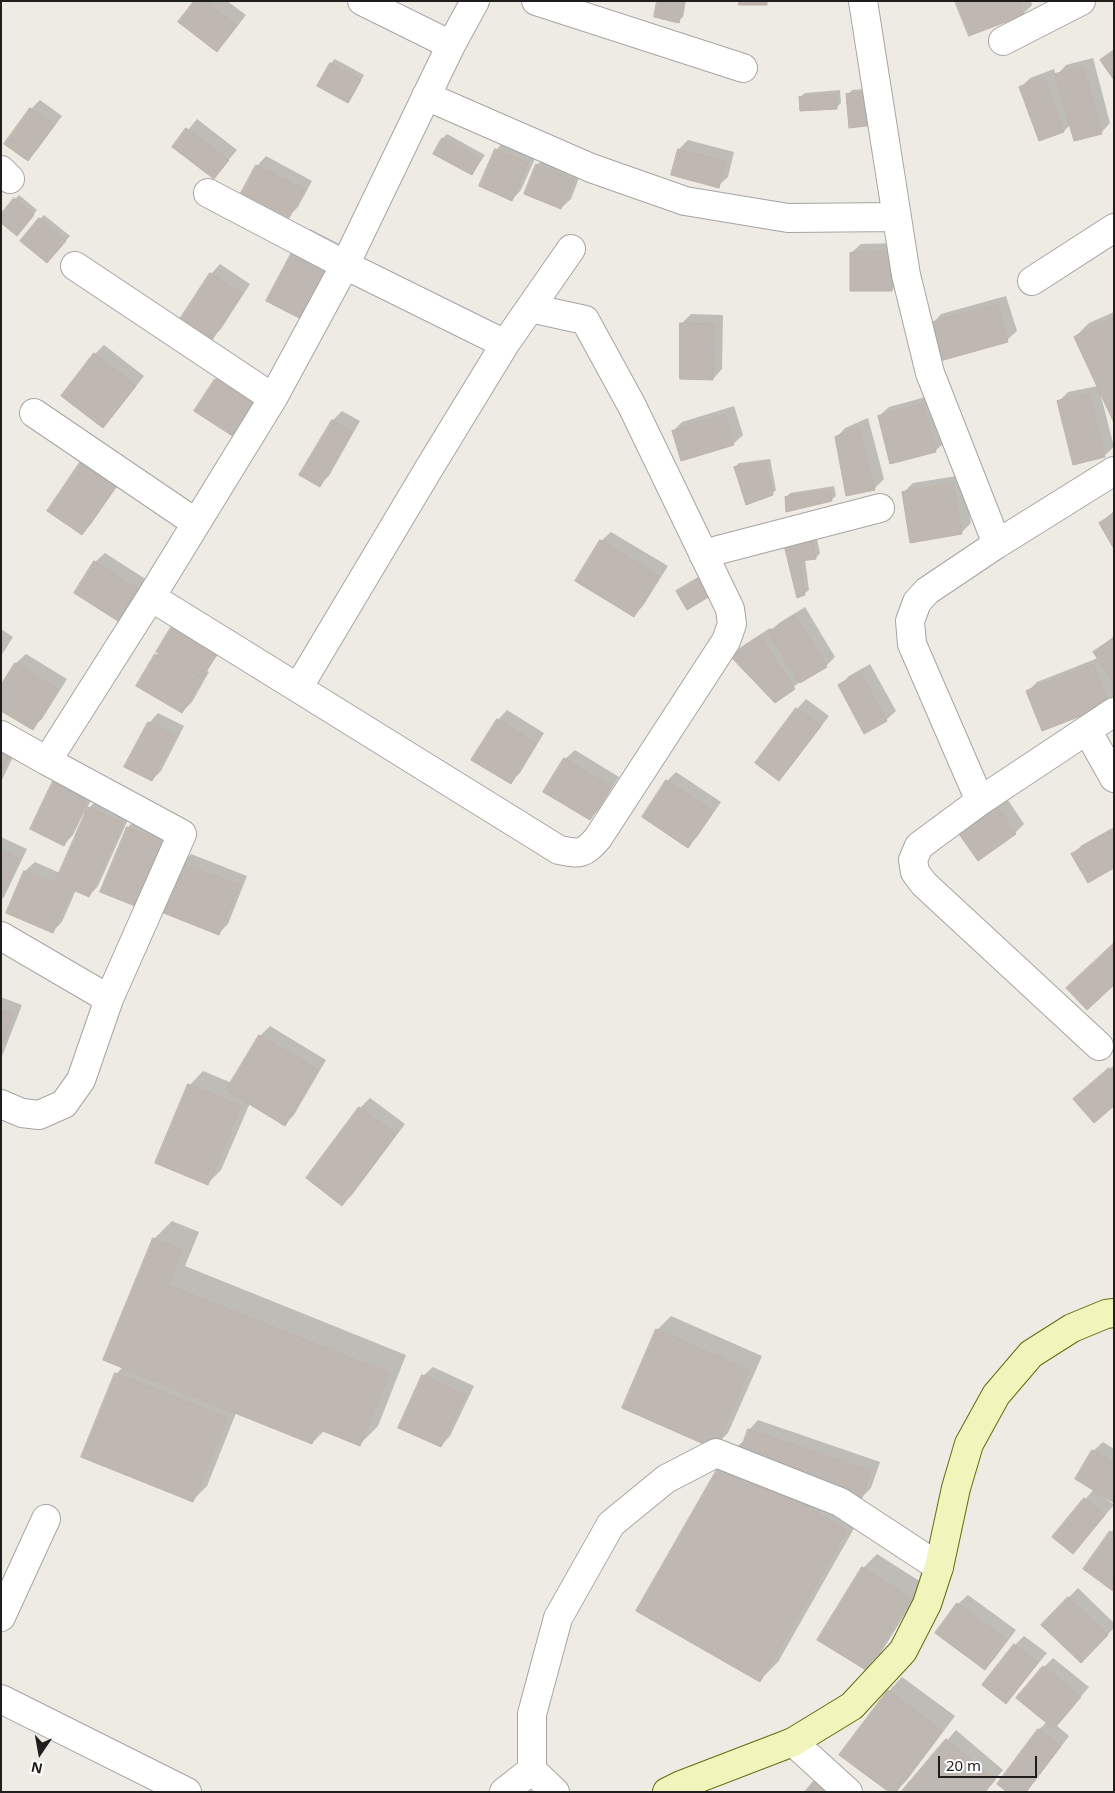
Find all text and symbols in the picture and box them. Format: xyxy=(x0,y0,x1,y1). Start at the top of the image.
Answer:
north arrow xyxy=(15,1728,65,1778)
scale bar xyxy=(940,1746,1039,1778)
text: 20 m xyxy=(946,1755,981,1775)
text: N xyxy=(29,1758,44,1779)

